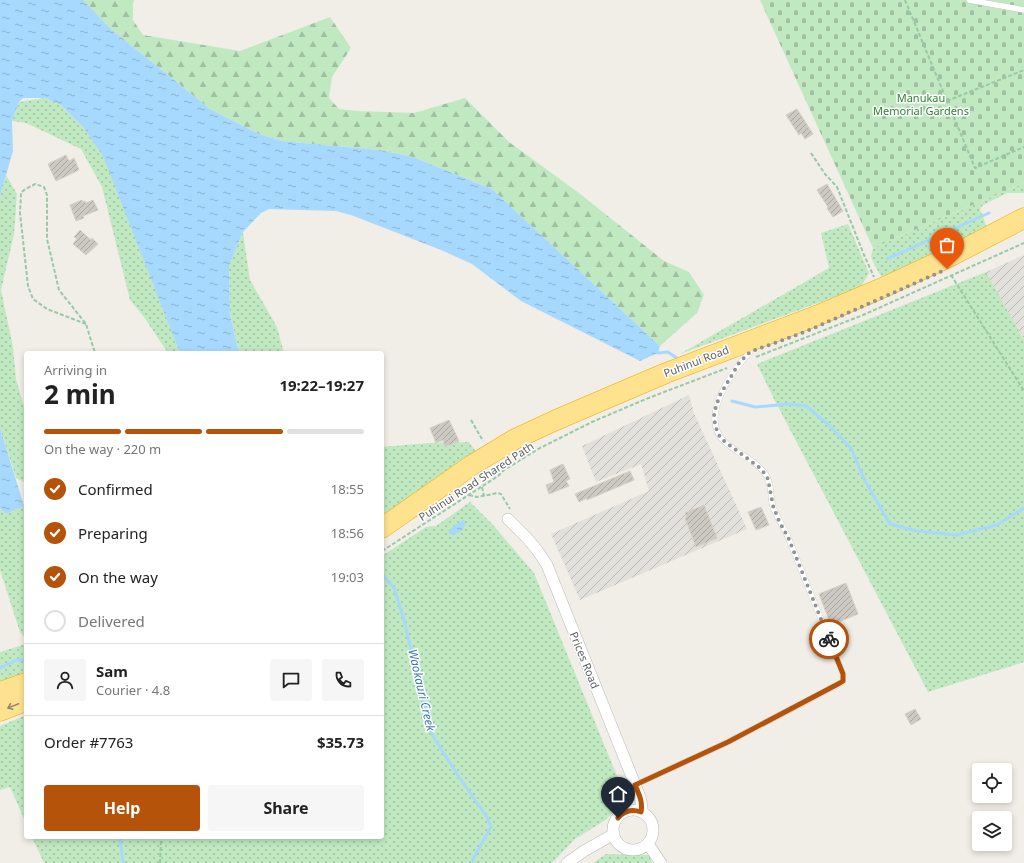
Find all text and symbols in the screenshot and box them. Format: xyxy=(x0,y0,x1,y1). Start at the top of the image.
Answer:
park label: Manukau Memorial Gardens xyxy=(873,90,969,118)
pin xyxy=(930,228,964,269)
icon: bag xyxy=(936,234,958,256)
street label: Puhinui Road xyxy=(661,342,731,380)
text: Arriving in xyxy=(44,361,107,379)
text: 19:22–19:27 xyxy=(279,375,364,395)
text: 2 min xyxy=(44,376,116,412)
street label: Puhinui Road Shared Path xyxy=(416,438,536,524)
text: On the way · 220 m xyxy=(44,440,161,458)
icon: check xyxy=(44,478,66,500)
text: Confirmed xyxy=(78,479,153,499)
text: 18:55 xyxy=(331,480,364,498)
icon: check xyxy=(44,522,66,544)
text: Preparing xyxy=(78,523,148,543)
text: 18:56 xyxy=(331,524,364,542)
icon: check xyxy=(44,566,66,588)
text: On the way xyxy=(78,567,158,587)
text: 19:03 xyxy=(331,568,364,586)
text: Delivered xyxy=(78,611,145,631)
courier xyxy=(809,619,849,659)
icon: bike xyxy=(818,628,840,650)
street label: Prices Road xyxy=(567,629,603,691)
water label: Waokauri Creek xyxy=(404,647,440,734)
button: person xyxy=(44,659,86,701)
button: chat xyxy=(270,659,312,701)
button: phone xyxy=(322,659,364,701)
text: Sam xyxy=(96,661,128,681)
text: Courier · 4.8 xyxy=(96,681,170,699)
one-way arrow xyxy=(7,702,19,710)
text: Order #7763 xyxy=(44,732,133,752)
text: $35.73 xyxy=(317,732,364,752)
map controls xyxy=(972,763,1012,851)
button: locate xyxy=(972,763,1012,803)
pin xyxy=(601,777,635,818)
icon: home xyxy=(607,783,629,805)
button: Help xyxy=(44,785,200,831)
button: Share xyxy=(208,785,364,831)
button: layers xyxy=(972,811,1012,851)

